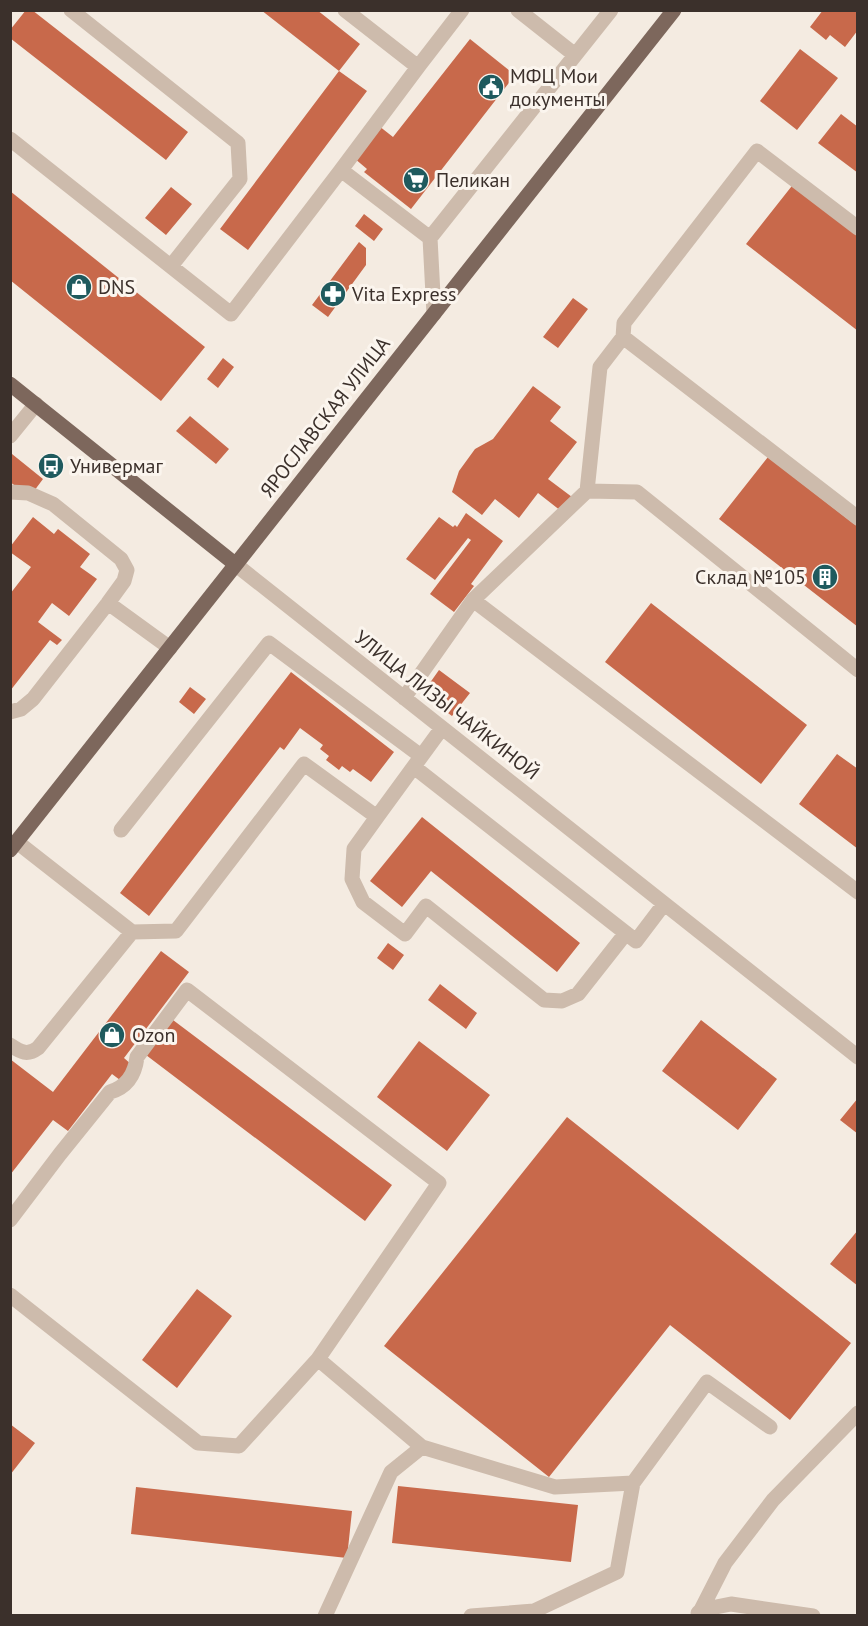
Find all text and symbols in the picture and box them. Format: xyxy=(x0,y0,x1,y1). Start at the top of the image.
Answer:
place label: МФЦ Мои документы xyxy=(510,63,605,112)
public building icon: МФЦ Мои документы xyxy=(476,72,506,102)
supermarket icon: Пеликан xyxy=(401,165,431,195)
place label: Пеликан xyxy=(436,167,510,193)
shop icon: DNS xyxy=(64,272,94,302)
place label: DNS xyxy=(98,274,135,300)
pharmacy icon: Vita Express xyxy=(318,279,348,309)
place label: Vita Express xyxy=(351,281,456,307)
street label: ЯРОСЛАВСКАЯ УЛИЦА xyxy=(254,331,396,502)
bus stop icon: Универмаг xyxy=(36,451,66,481)
place label: Универмаг xyxy=(70,453,164,479)
building icon: Склад №105 xyxy=(810,562,840,592)
place label: Склад №105 xyxy=(695,564,806,590)
street label: УЛИЦА ЛИЗЫ ЧАЙКИНОЙ xyxy=(349,625,545,785)
shop icon: Ozon xyxy=(97,1020,127,1050)
place label: Ozon xyxy=(132,1022,176,1048)

